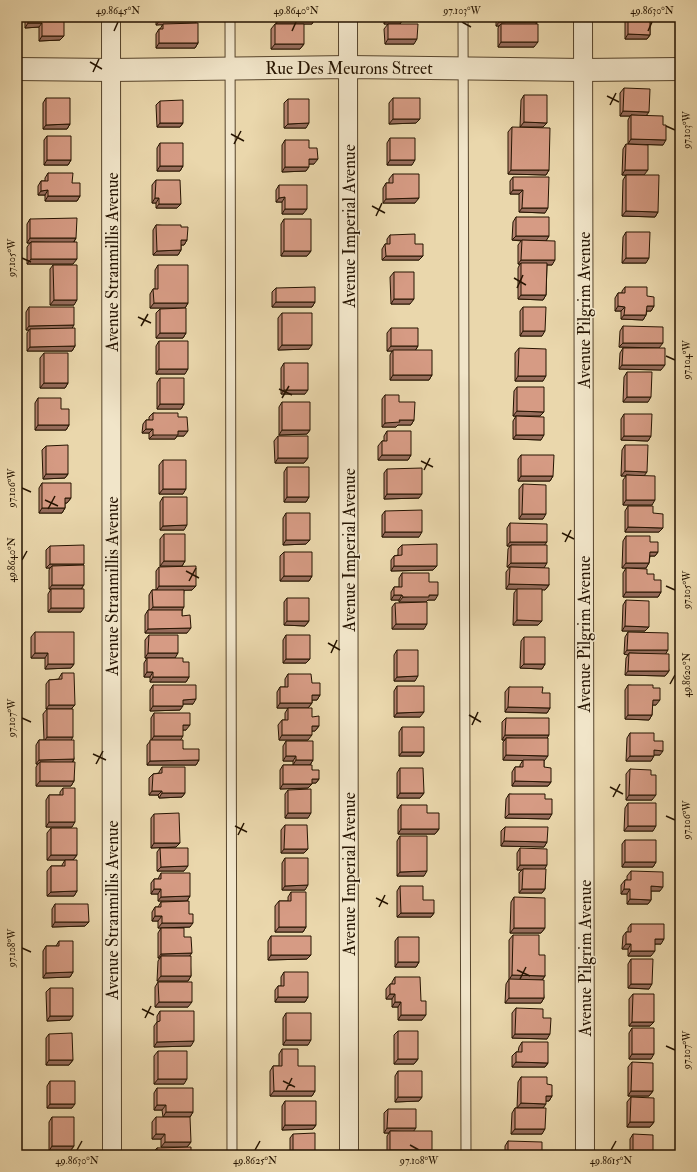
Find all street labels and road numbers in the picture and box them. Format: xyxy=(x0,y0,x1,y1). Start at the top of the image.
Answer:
street label: Rue Des Meurons Street xyxy=(265,58,433,79)
street label: Avenue Imperial Avenue xyxy=(339,144,361,309)
street label: Avenue Stranmillis Avenue xyxy=(102,172,123,353)
street label: Avenue Pilgrim Avenue xyxy=(574,232,595,389)
street label: Avenue Imperial Avenue xyxy=(339,468,361,633)
street label: Avenue Stranmillis Avenue xyxy=(102,496,123,677)
street label: Avenue Pilgrim Avenue xyxy=(574,556,595,713)
street label: Avenue Imperial Avenue xyxy=(339,792,361,957)
street label: Avenue Stranmillis Avenue xyxy=(102,820,123,1001)
street label: Avenue Pilgrim Avenue xyxy=(575,880,596,1037)

